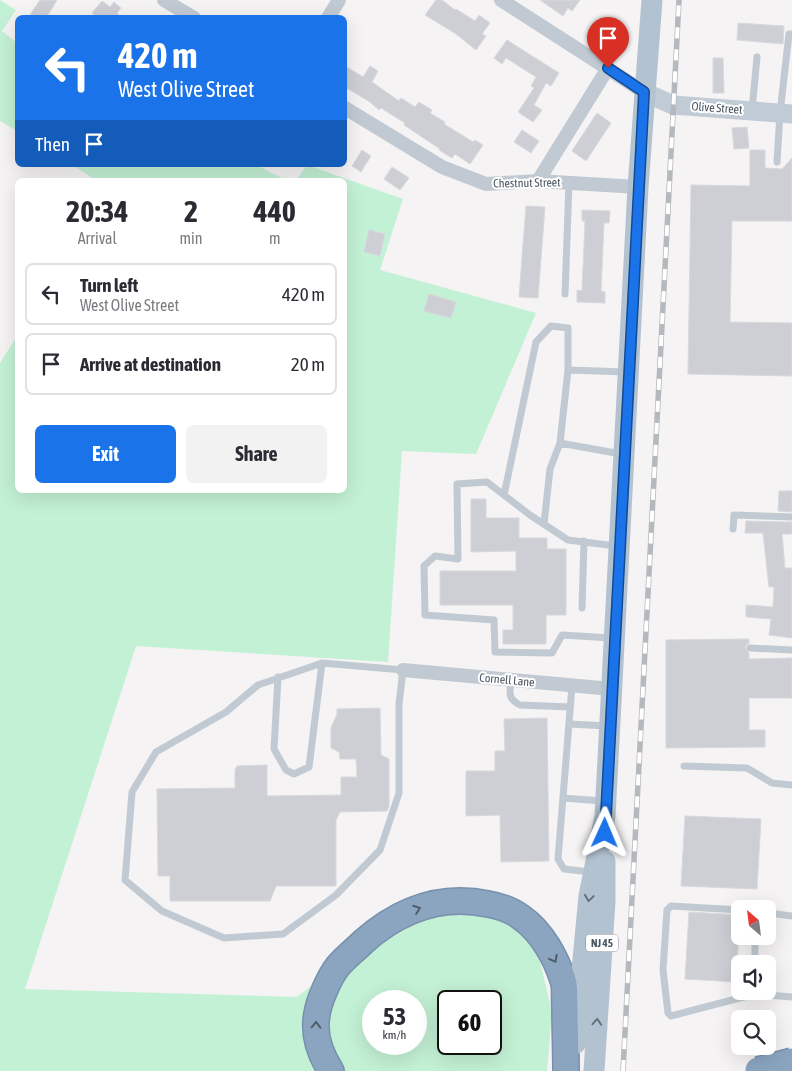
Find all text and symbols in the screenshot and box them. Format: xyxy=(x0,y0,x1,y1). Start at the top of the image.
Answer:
pin xyxy=(587,17,629,68)
icon: arrive xyxy=(594,24,622,52)
icon: left xyxy=(35,35,100,100)
text: 420 m xyxy=(118,35,197,75)
text: West Olive Street xyxy=(118,76,254,102)
street label: Olive Street xyxy=(691,99,744,117)
icon: arrive xyxy=(80,130,108,158)
text: Then xyxy=(35,133,70,155)
street label: Chestnut Street xyxy=(493,175,561,191)
text: 20:34 xyxy=(66,194,128,228)
text: 2 xyxy=(184,194,198,228)
text: 440 xyxy=(254,194,296,228)
text: Arrival xyxy=(78,229,117,247)
text: min xyxy=(180,229,203,247)
text: m xyxy=(269,229,281,247)
text: Turn left xyxy=(80,274,138,296)
icon: left xyxy=(37,280,65,308)
text: 420 m xyxy=(282,283,325,305)
text: West Olive Street xyxy=(80,296,179,314)
icon: arrive xyxy=(37,350,65,378)
text: Arrive at destination xyxy=(80,353,221,375)
text: 20 m xyxy=(291,353,325,375)
button: Exit xyxy=(35,425,176,483)
button: Share xyxy=(186,425,327,483)
street label: Cornell Lane xyxy=(479,671,535,689)
position arrow xyxy=(578,806,630,858)
one-way arrow xyxy=(584,894,595,902)
north arrow xyxy=(731,900,776,945)
map controls xyxy=(731,900,776,1055)
one-way arrow xyxy=(412,905,421,915)
road number: NJ 45 xyxy=(586,934,618,951)
one-way arrow xyxy=(548,954,558,963)
button: sound xyxy=(731,955,776,1000)
speed limit sign: 60 xyxy=(437,990,502,1055)
text: 53 xyxy=(383,1002,406,1030)
button: search xyxy=(731,1010,776,1055)
one-way arrow xyxy=(591,1018,602,1026)
one-way arrow xyxy=(311,1021,321,1029)
text: km/h xyxy=(383,1028,406,1042)

